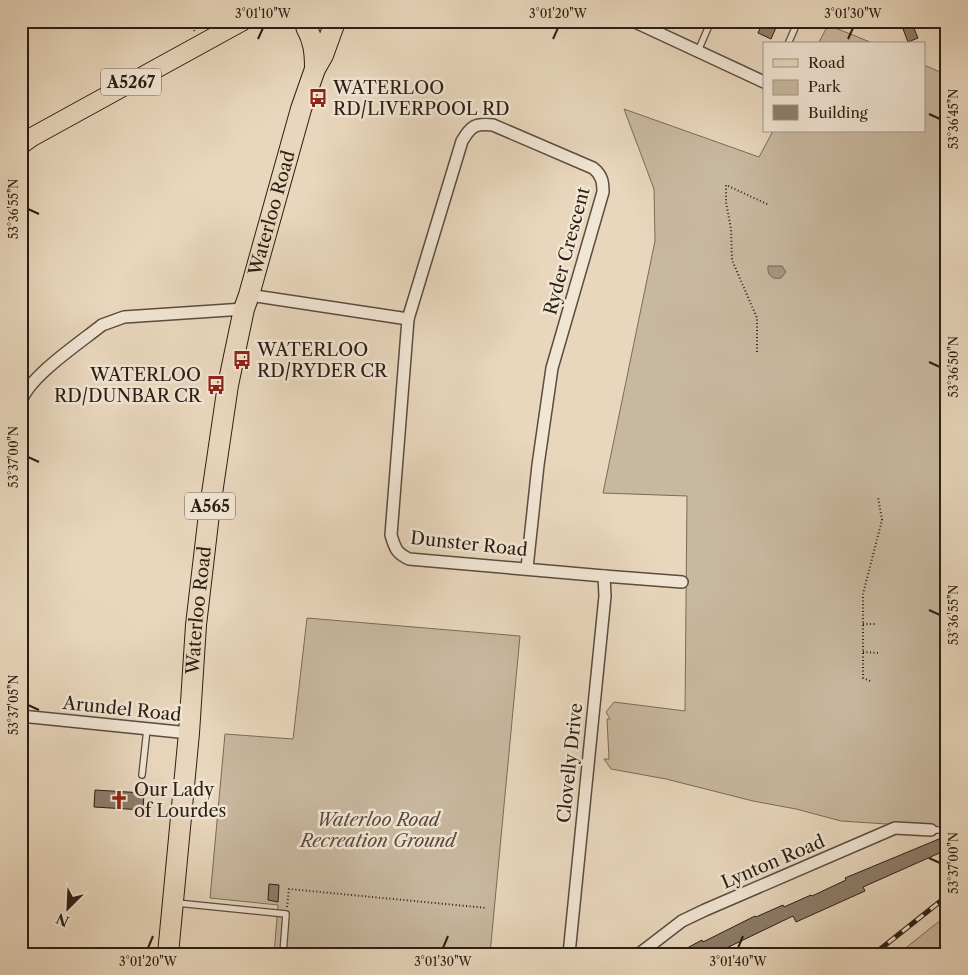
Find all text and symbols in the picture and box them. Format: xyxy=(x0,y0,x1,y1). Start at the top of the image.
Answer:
text: 3°01'10"W xyxy=(235,6,292,21)
text: 3°01'20"W xyxy=(529,6,588,21)
text: 3°01'30"W xyxy=(824,6,883,21)
legend xyxy=(763,42,926,132)
text: Road xyxy=(808,53,845,72)
road number: A5267 xyxy=(101,68,161,95)
place label: WATERLOO RD/LIVERPOOL RD xyxy=(332,77,510,120)
text: Park xyxy=(808,77,842,96)
bus stop icon: WATERLOO RD/LIVERPOOL RD xyxy=(307,87,329,109)
text: 53°36'45"N xyxy=(946,89,961,149)
text: Building xyxy=(808,103,868,122)
street label: Waterloo Road xyxy=(244,148,300,279)
text: 53°36'55"N xyxy=(6,179,21,239)
street label: Ryder Crescent xyxy=(539,184,595,317)
text: 53°36'50"N xyxy=(946,336,961,398)
place label: WATERLOO RD/RYDER CR xyxy=(256,339,388,382)
bus stop icon: WATERLOO RD/RYDER CR xyxy=(231,349,253,371)
place label: WATERLOO RD/DUNBAR CR xyxy=(54,364,202,407)
bus stop icon: WATERLOO RD/DUNBAR CR xyxy=(205,374,227,396)
text: 53°37'00"N xyxy=(6,426,21,488)
road number: A565 xyxy=(185,492,235,520)
street label: Dunster Road xyxy=(409,527,529,561)
street label: Waterloo Road xyxy=(182,545,216,676)
text: 53°36'55"N xyxy=(946,585,961,645)
text: 53°37'05"N xyxy=(6,675,21,735)
street label: Arundel Road xyxy=(61,692,182,726)
street label: Clovelly Drive xyxy=(553,702,587,824)
place label: Our Lady of Lourdes xyxy=(134,779,226,822)
church icon: Our Lady of Lourdes xyxy=(108,789,130,811)
park label: Waterloo Road Recreation Ground xyxy=(298,809,458,852)
street label: Lynton Road xyxy=(718,830,828,894)
text: 53°37'00"N xyxy=(946,832,961,894)
north arrow xyxy=(42,882,92,932)
text: N xyxy=(53,909,72,931)
text: 3°01'20"W xyxy=(119,954,178,969)
text: 3°01'30"W xyxy=(414,954,473,969)
text: 3°01'40"W xyxy=(709,954,767,969)

